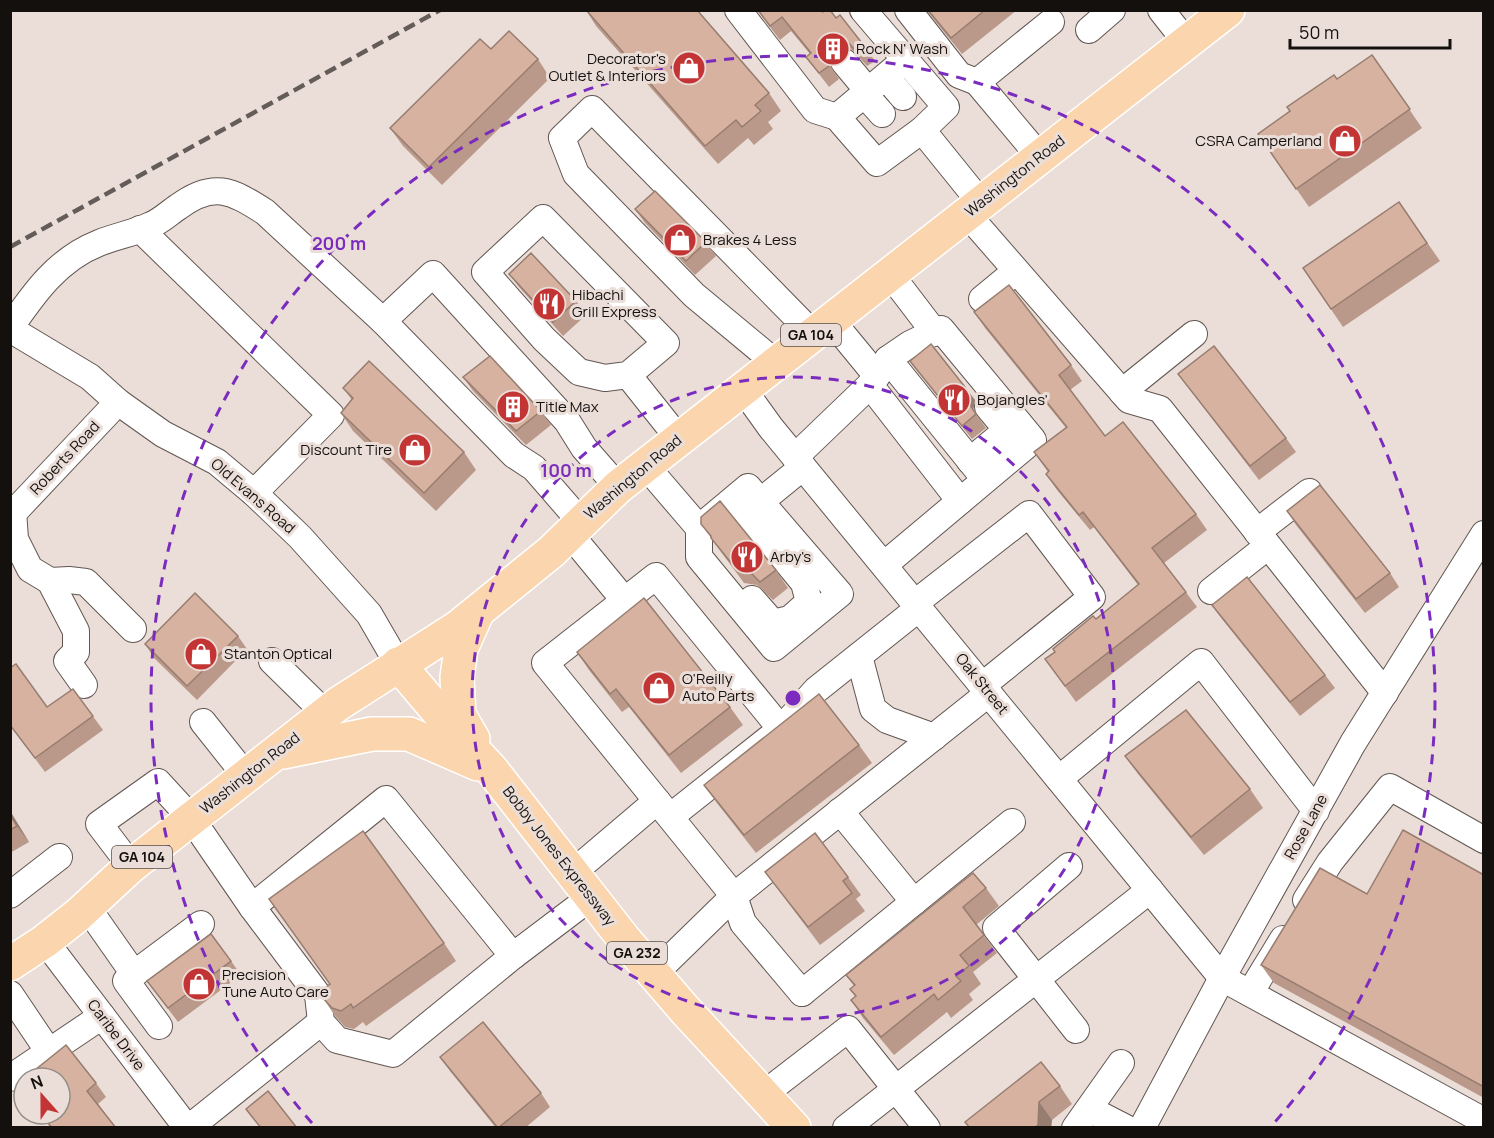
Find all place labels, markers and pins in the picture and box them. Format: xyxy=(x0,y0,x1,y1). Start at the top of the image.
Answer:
building icon: Rock N' Wash xyxy=(815,31,851,67)
place label: Rock N' Wash xyxy=(856,38,948,59)
place label: Decorator's Outlet & Interiors xyxy=(549,48,666,86)
shop icon: Decorator's Outlet & Interiors xyxy=(671,50,707,86)
shop icon: CSRA Camperland xyxy=(1327,123,1363,159)
place label: CSRA Camperland xyxy=(1195,130,1322,151)
shop icon: Brakes 4 Less xyxy=(662,222,698,258)
place label: Brakes 4 Less xyxy=(703,229,797,250)
place label: Hibachi Grill Express xyxy=(572,284,657,322)
restaurant icon: Hibachi Grill Express xyxy=(531,286,567,322)
restaurant icon: Bojangles' xyxy=(936,382,972,418)
building icon: Title Max xyxy=(495,389,531,425)
place label: Bojangles' xyxy=(977,389,1048,410)
place label: Title Max xyxy=(536,396,599,417)
shop icon: Discount Tire xyxy=(397,432,433,468)
place label: Discount Tire xyxy=(300,439,392,460)
restaurant icon: Arby's xyxy=(729,539,765,575)
place label: Arby's xyxy=(770,546,811,567)
shop icon: Stanton Optical xyxy=(183,636,219,672)
place label: Stanton Optical xyxy=(224,643,332,664)
place label: O'Reilly Auto Parts xyxy=(682,668,754,706)
shop icon: O'Reilly Auto Parts xyxy=(641,670,677,706)
centre of rings xyxy=(783,688,803,708)
place label: Precision Tune Auto Care xyxy=(222,964,329,1002)
shop icon: Precision Tune Auto Care xyxy=(181,966,217,1002)

